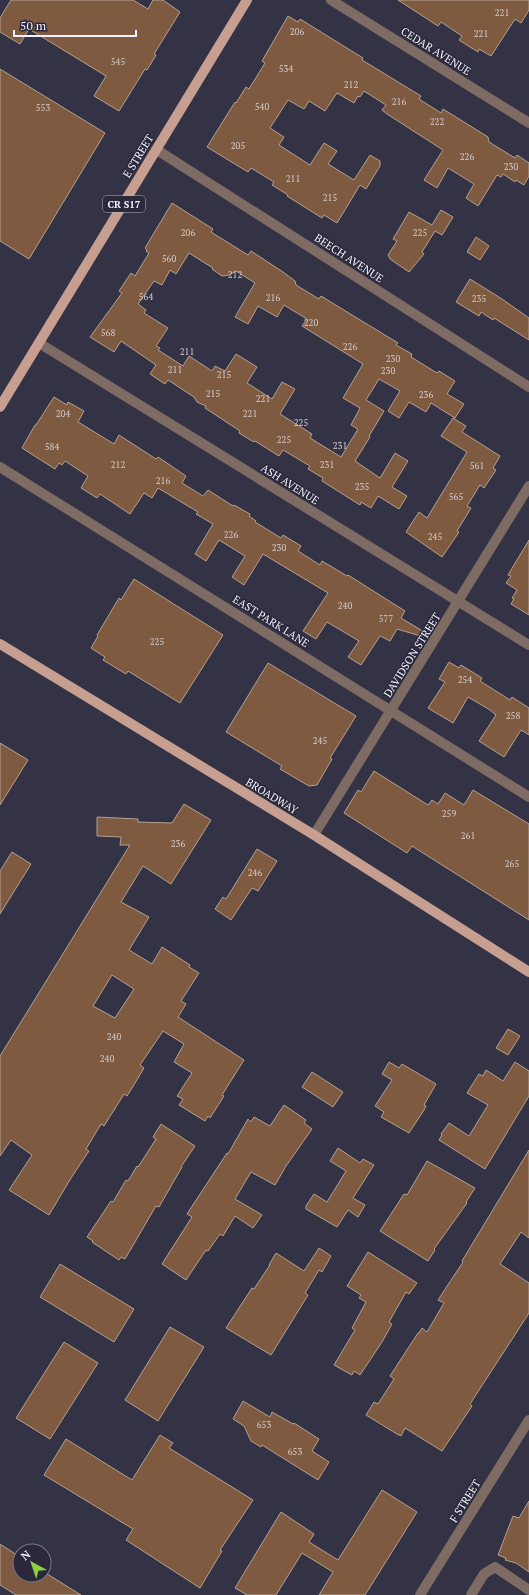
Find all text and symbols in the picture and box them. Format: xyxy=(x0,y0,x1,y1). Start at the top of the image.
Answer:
house number: 221 xyxy=(495,7,509,19)
scale bar xyxy=(14,12,136,38)
text: 50 m xyxy=(20,18,47,33)
street label: CEDAR AVENUE xyxy=(398,24,474,78)
house number: 206 xyxy=(290,26,304,38)
house number: 221 xyxy=(474,28,488,40)
house number: 545 xyxy=(111,56,125,68)
house number: 534 xyxy=(279,63,293,75)
house number: 212 xyxy=(344,79,358,91)
house number: 216 xyxy=(392,96,406,108)
house number: 540 xyxy=(255,101,269,113)
house number: 553 xyxy=(36,102,50,114)
house number: 222 xyxy=(430,116,444,128)
street label: E STREET xyxy=(120,131,157,180)
house number: 205 xyxy=(231,140,245,152)
house number: 226 xyxy=(460,151,474,163)
house number: 230 xyxy=(504,161,518,173)
house number: 211 xyxy=(286,173,300,185)
house number: 215 xyxy=(323,192,337,204)
road number: CR S17 xyxy=(103,196,145,212)
house number: 206 xyxy=(181,227,195,239)
house number: 225 xyxy=(413,227,427,239)
street label: BEECH AVENUE xyxy=(312,231,386,285)
house number: 560 xyxy=(162,253,176,265)
house number: 212 xyxy=(228,269,242,281)
house number: 564 xyxy=(139,291,153,303)
house number: 216 xyxy=(266,292,280,304)
house number: 235 xyxy=(472,293,486,305)
house number: 220 xyxy=(304,317,318,329)
house number: 568 xyxy=(101,327,115,339)
house number: 226 xyxy=(343,341,357,353)
house number: 211 xyxy=(180,346,194,358)
house number: 230 xyxy=(386,353,400,365)
house number: 211 xyxy=(168,364,182,376)
house number: 230 xyxy=(381,365,395,377)
house number: 215 xyxy=(217,369,231,381)
house number: 215 xyxy=(206,388,220,400)
house number: 236 xyxy=(419,389,433,401)
house number: 221 xyxy=(256,393,270,405)
house number: 204 xyxy=(56,408,70,420)
house number: 221 xyxy=(243,408,257,420)
house number: 225 xyxy=(294,417,308,429)
house number: 225 xyxy=(277,434,291,446)
house number: 231 xyxy=(333,440,347,452)
house number: 584 xyxy=(45,441,59,453)
house number: 212 xyxy=(111,459,125,471)
house number: 231 xyxy=(320,459,334,471)
house number: 561 xyxy=(470,460,484,472)
street label: ASH AVENUE xyxy=(258,461,322,507)
house number: 216 xyxy=(156,475,170,487)
house number: 235 xyxy=(355,481,369,493)
house number: 565 xyxy=(449,491,463,503)
house number: 226 xyxy=(224,529,238,541)
house number: 245 xyxy=(428,531,442,543)
house number: 230 xyxy=(272,542,286,554)
street label: EAST PARK LANE xyxy=(230,592,312,650)
house number: 240 xyxy=(338,600,352,612)
street label: DAVIDSON STREET xyxy=(380,610,444,700)
house number: 577 xyxy=(379,613,393,625)
house number: 225 xyxy=(150,636,164,648)
house number: 254 xyxy=(458,674,472,686)
house number: 258 xyxy=(506,710,520,722)
house number: 245 xyxy=(313,735,327,747)
street label: BROADWAY xyxy=(243,775,302,818)
house number: 259 xyxy=(442,808,456,820)
house number: 261 xyxy=(461,830,475,842)
house number: 236 xyxy=(171,838,185,850)
house number: 265 xyxy=(505,858,519,870)
house number: 246 xyxy=(248,867,262,879)
house number: 240 xyxy=(107,1031,121,1043)
house number: 240 xyxy=(100,1053,114,1065)
house number: 653 xyxy=(257,1419,271,1431)
house number: 653 xyxy=(288,1446,302,1458)
street label: F STREET xyxy=(446,1477,484,1525)
north arrow xyxy=(12,1543,52,1583)
text: N xyxy=(18,1547,34,1563)

